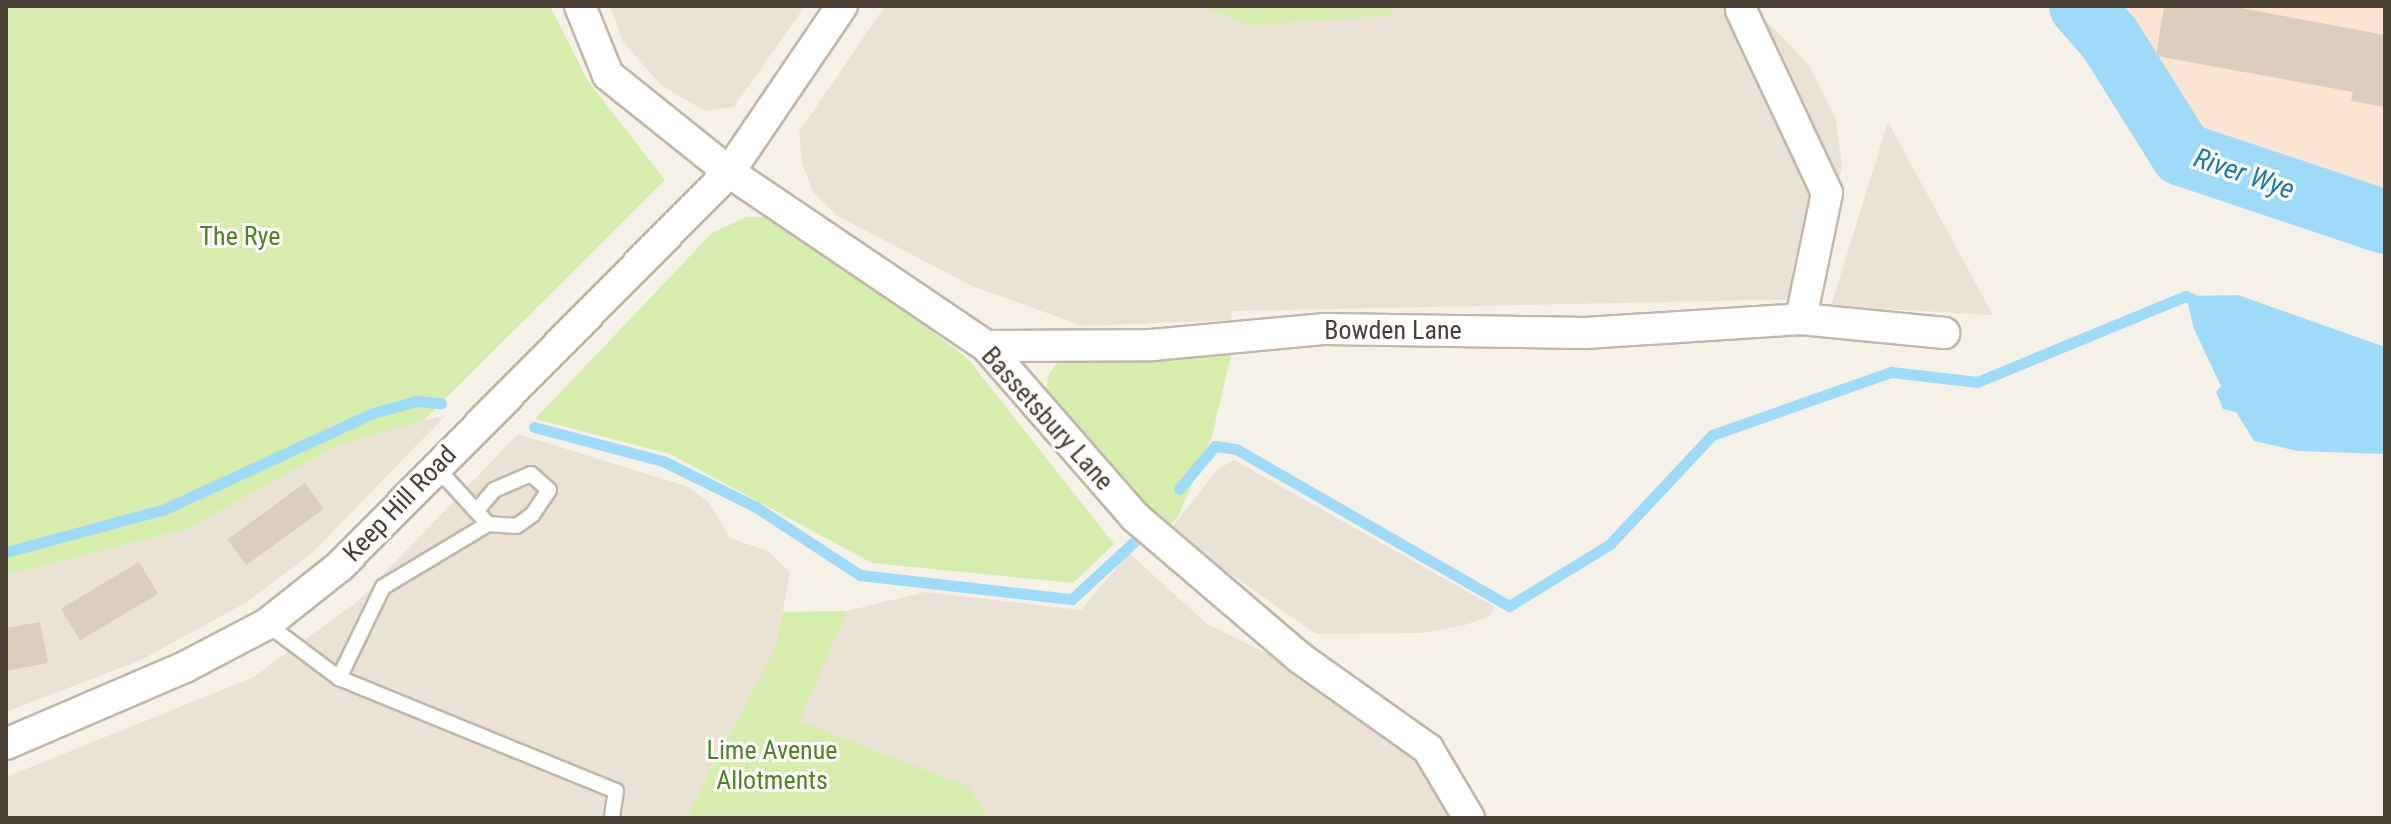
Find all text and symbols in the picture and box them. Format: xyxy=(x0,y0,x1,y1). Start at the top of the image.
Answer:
water label: River Wye xyxy=(2189,141,2299,207)
park label: The Rye xyxy=(200,221,280,253)
street label: Bowden Lane xyxy=(1324,315,1462,347)
street label: Bassetsbury Lane xyxy=(975,341,1119,497)
street label: Keep Hill Road xyxy=(337,439,463,569)
park label: Lime Avenue Allotments xyxy=(707,735,837,796)

